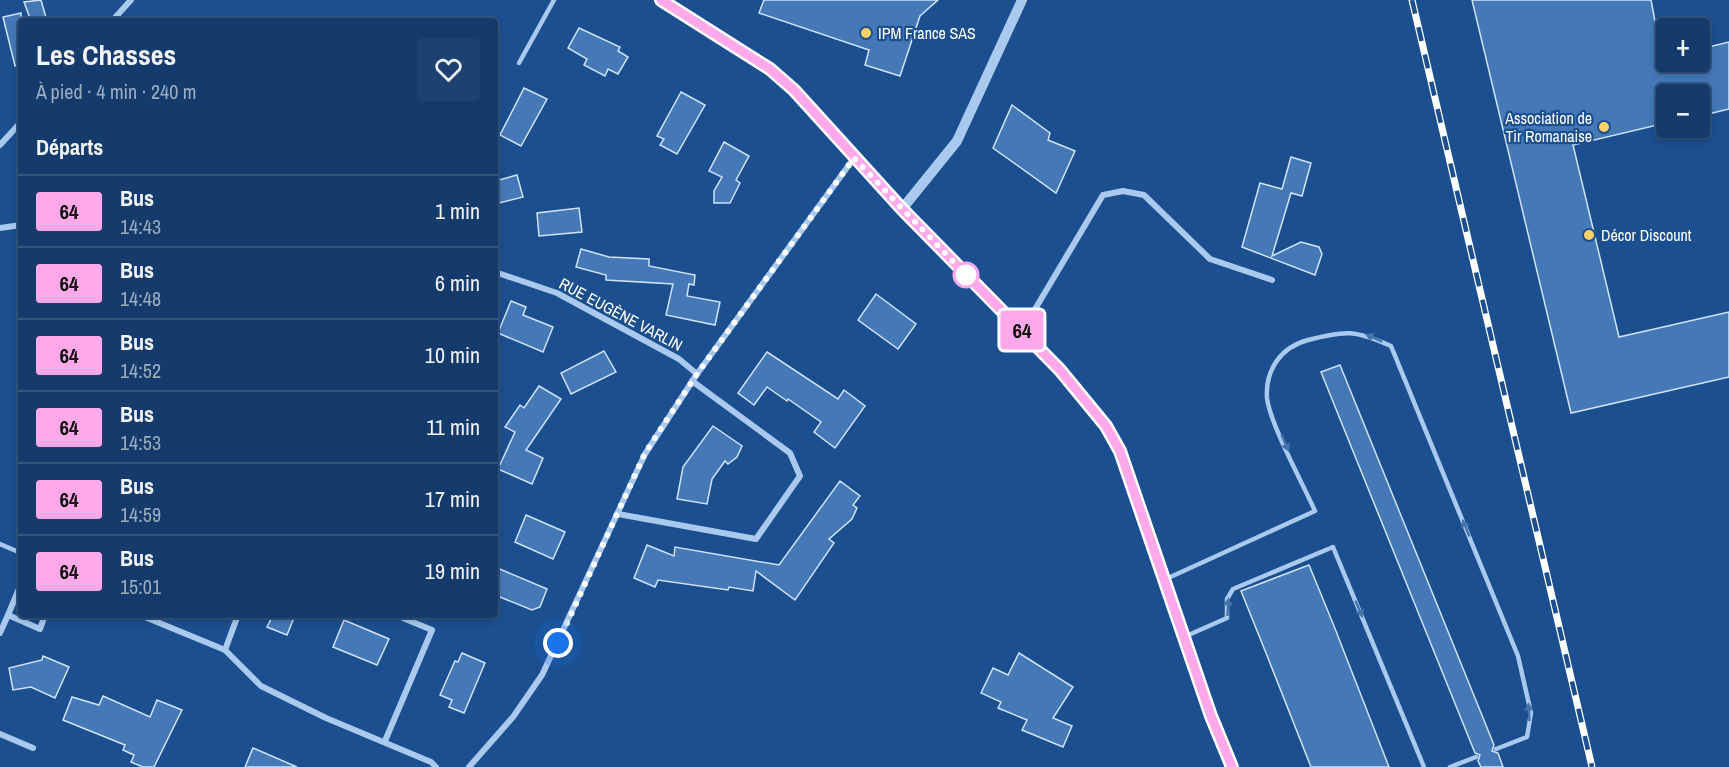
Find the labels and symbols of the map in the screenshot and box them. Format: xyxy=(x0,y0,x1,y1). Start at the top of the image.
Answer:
place label: IPM France SAS xyxy=(878,22,976,44)
marker: IPM France SAS xyxy=(859,26,873,40)
place label: Association de Tir Romanaise xyxy=(1504,107,1592,147)
marker: Association de Tir Romanaise xyxy=(1597,120,1611,134)
place label: Décor Discount xyxy=(1601,224,1692,246)
marker: Décor Discount xyxy=(1582,228,1596,242)
unlabelled marker xyxy=(953,262,979,288)
street label: RUE EUGÈNE VARLIN xyxy=(555,272,687,356)
line badge: 64 xyxy=(995,310,1049,350)
one-way arrow xyxy=(1364,333,1382,343)
one-way arrow xyxy=(1280,435,1289,452)
one-way arrow xyxy=(1461,519,1471,537)
one-way arrow xyxy=(1223,598,1233,617)
one-way arrow xyxy=(1355,600,1364,618)
your location xyxy=(543,628,573,658)
one-way arrow xyxy=(1524,702,1533,721)

